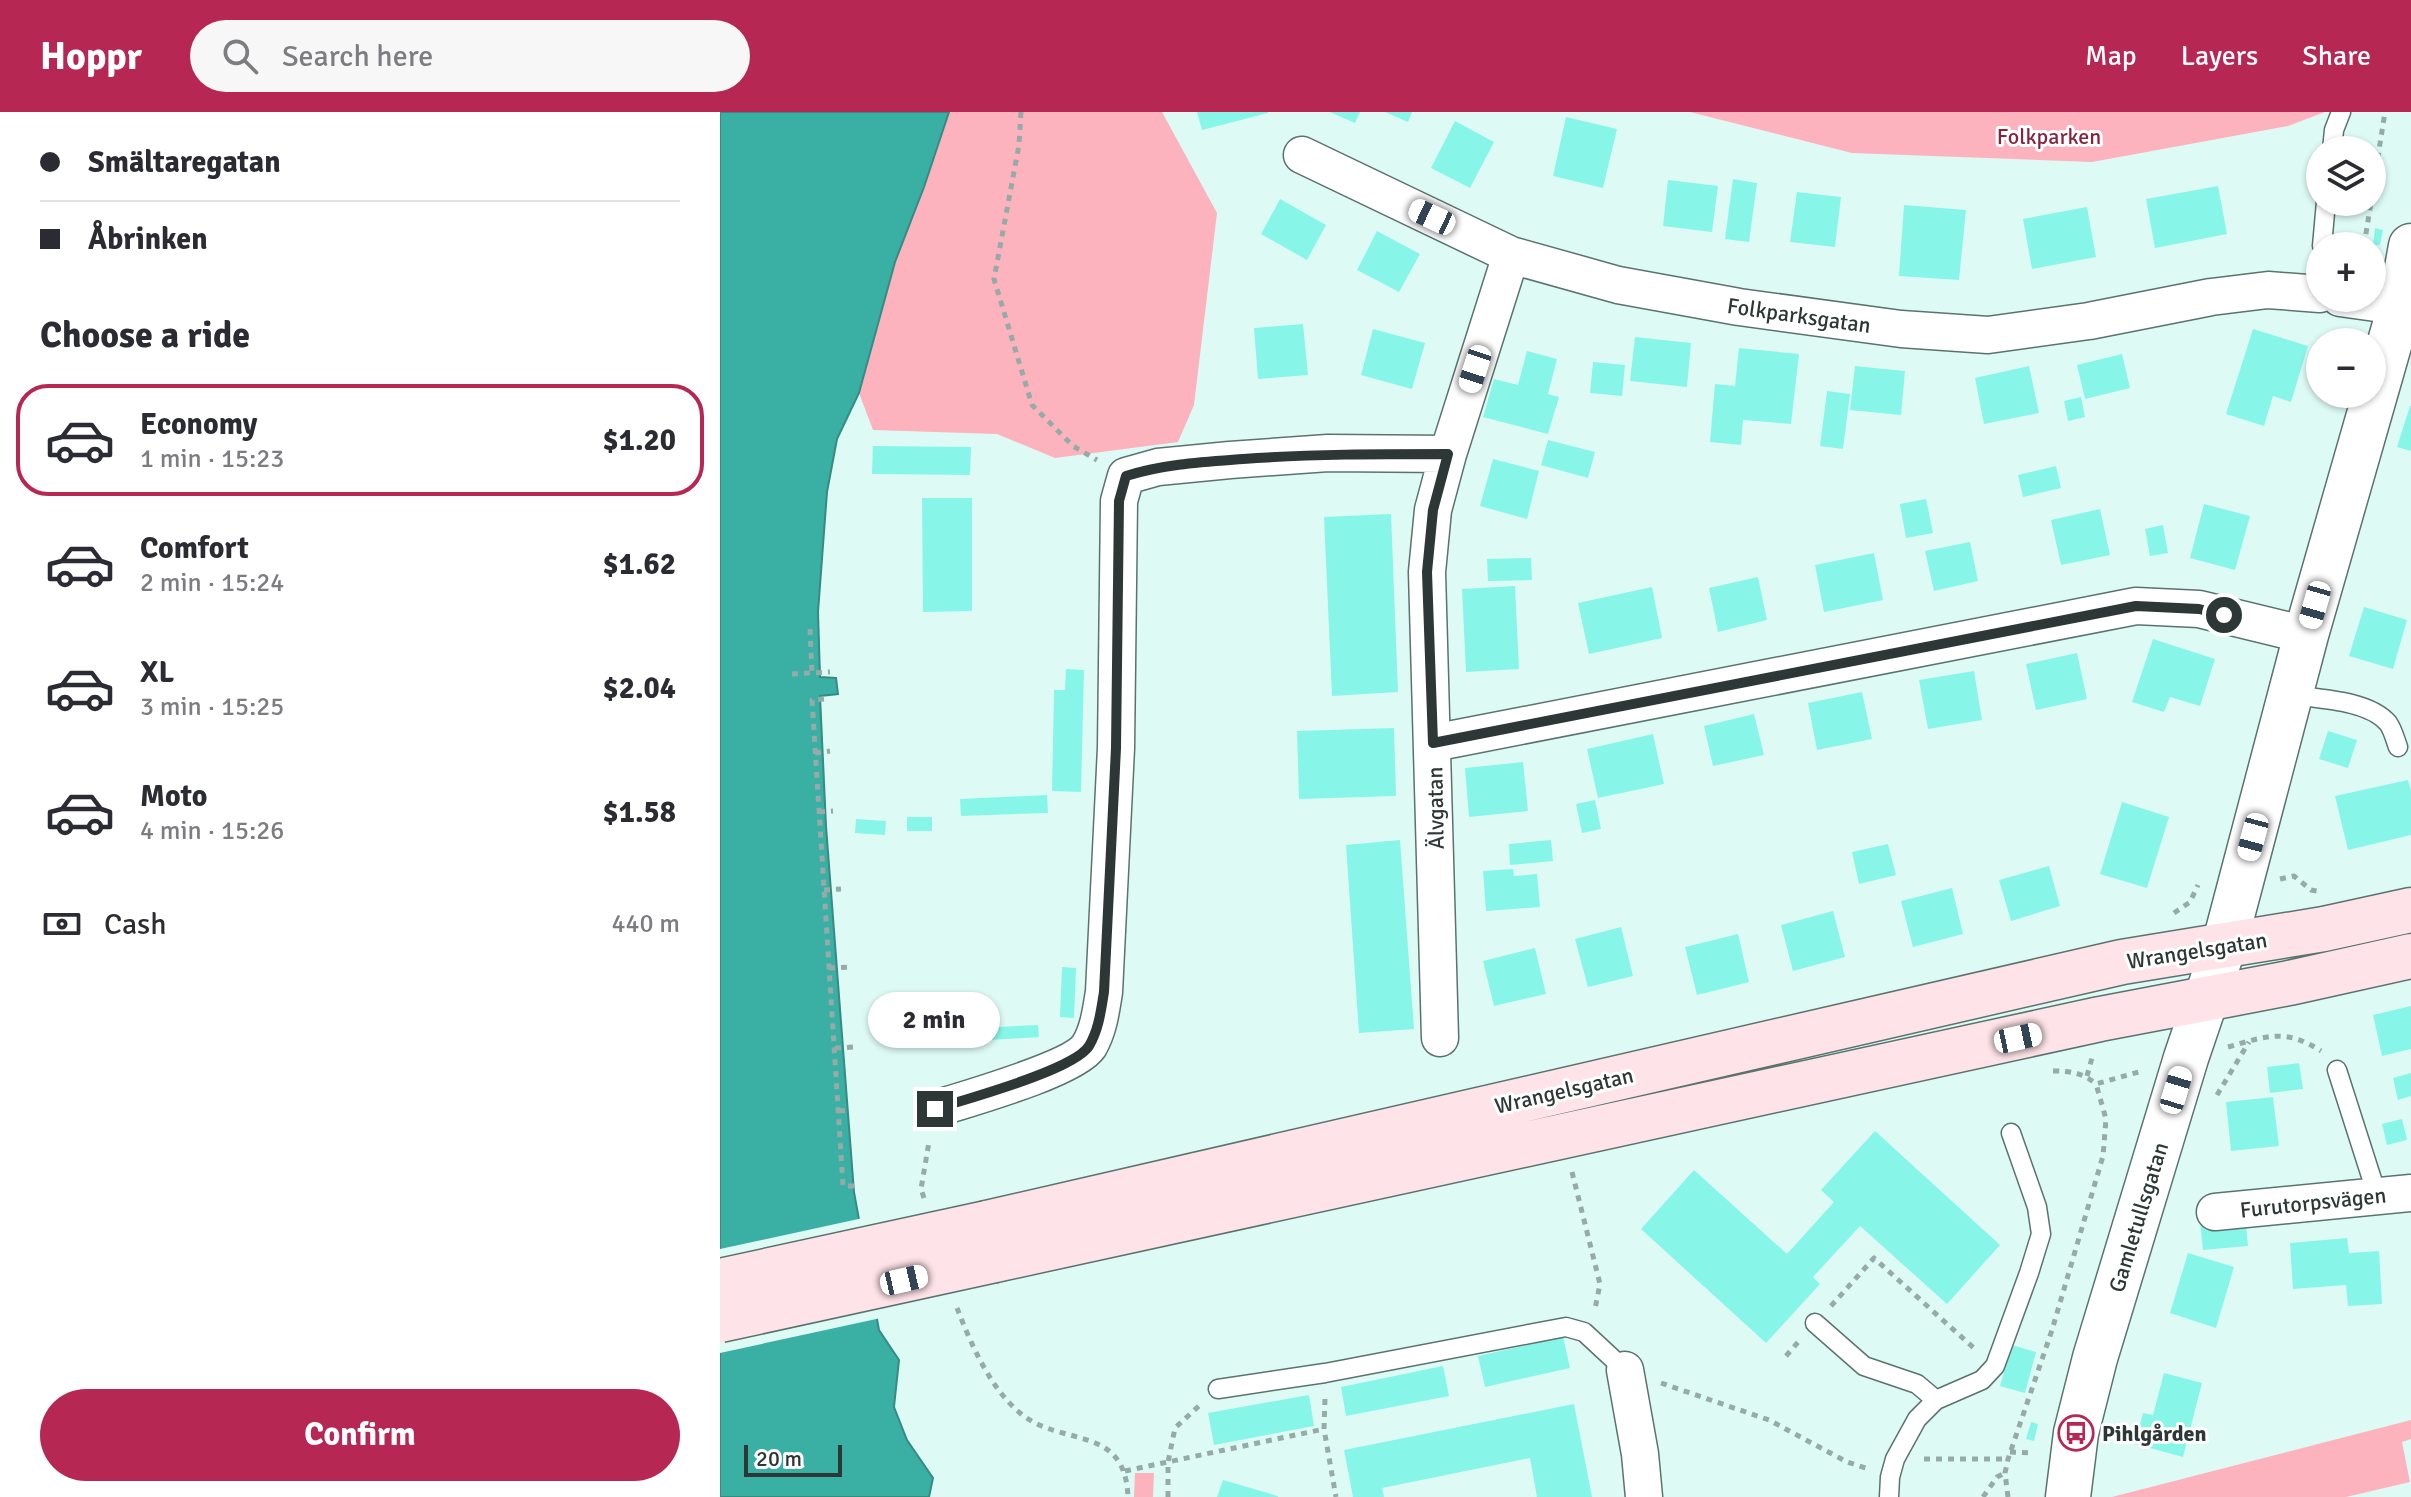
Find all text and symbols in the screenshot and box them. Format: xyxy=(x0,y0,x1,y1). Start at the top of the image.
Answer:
search box xyxy=(190,20,750,92)
text: Hoppr xyxy=(40,33,142,80)
icon: search xyxy=(218,34,262,78)
text: Search here xyxy=(282,38,433,75)
text: Map xyxy=(2085,39,2137,73)
text: Layers xyxy=(2181,39,2258,73)
text: Share xyxy=(2302,39,2371,73)
park label: Folkparken xyxy=(1997,123,2101,150)
map controls xyxy=(2306,136,2386,408)
button: layers xyxy=(2306,136,2386,216)
text: Smältaregatan xyxy=(88,144,281,181)
car xyxy=(1405,196,1459,238)
text: Åbrinken xyxy=(88,221,208,258)
button: + xyxy=(2306,232,2386,312)
street label: Folkparksgatan xyxy=(1725,292,1872,339)
text: Choose a ride xyxy=(40,313,250,358)
button: − xyxy=(2306,328,2386,408)
car xyxy=(1456,342,1494,396)
icon: car xyxy=(44,404,116,476)
text: Economy xyxy=(140,406,257,443)
text: $1.20 xyxy=(603,422,676,459)
text: 1 min · 15:23 xyxy=(140,443,284,475)
icon: car xyxy=(44,528,116,600)
text: Comfort xyxy=(140,530,249,567)
text: $1.62 xyxy=(603,546,676,583)
text: 2 min · 15:24 xyxy=(140,567,284,599)
car xyxy=(2297,579,2333,631)
route start xyxy=(2206,597,2242,633)
icon: car xyxy=(44,652,116,724)
text: XL xyxy=(140,654,174,691)
text: $2.04 xyxy=(603,670,676,707)
text: 3 min · 15:25 xyxy=(140,691,284,723)
street label: Älvgatan xyxy=(1421,766,1450,850)
icon: car xyxy=(44,776,116,848)
text: Moto xyxy=(140,778,207,815)
text: $1.58 xyxy=(603,794,676,831)
car xyxy=(2235,811,2271,863)
text: 4 min · 15:26 xyxy=(140,815,284,847)
icon: cash xyxy=(40,902,84,946)
text: Cash xyxy=(104,906,167,943)
text: 440 m xyxy=(611,908,680,940)
street label: Wrangelsgatan xyxy=(2125,926,2269,975)
callout: 2 min xyxy=(869,993,1001,1049)
text: 2 min xyxy=(903,1004,965,1036)
car xyxy=(1992,1021,2044,1055)
street label: Wrangelsgatan xyxy=(1492,1061,1636,1120)
car xyxy=(2158,1064,2194,1116)
route end xyxy=(917,1091,953,1127)
street label: Gamletullsgatan xyxy=(2103,1139,2174,1295)
street label: Furutorpsvägen xyxy=(2239,1181,2388,1224)
car xyxy=(878,1263,930,1297)
button: Confirm xyxy=(40,1389,680,1481)
bus stop icon: Pihlgården xyxy=(2057,1414,2095,1452)
place label: Pihlgården xyxy=(2102,1420,2207,1447)
scale bar xyxy=(744,1441,842,1477)
text: 20 m xyxy=(756,1445,802,1472)

